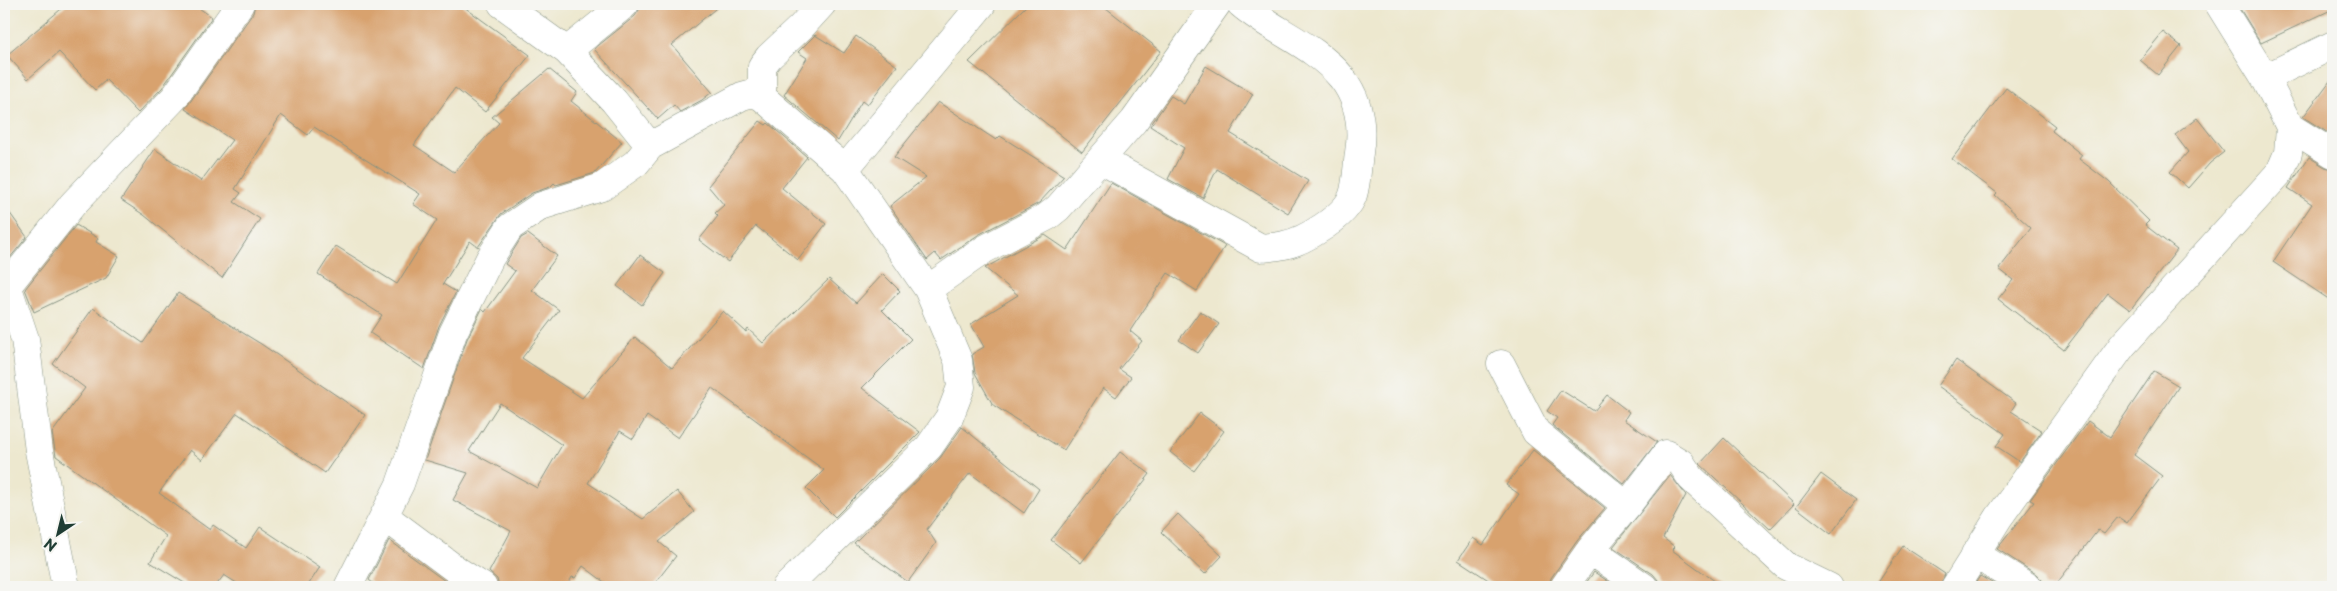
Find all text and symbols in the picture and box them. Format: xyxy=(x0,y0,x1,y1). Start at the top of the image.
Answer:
north arrow xyxy=(32,508,82,558)
text: N xyxy=(40,533,61,557)

